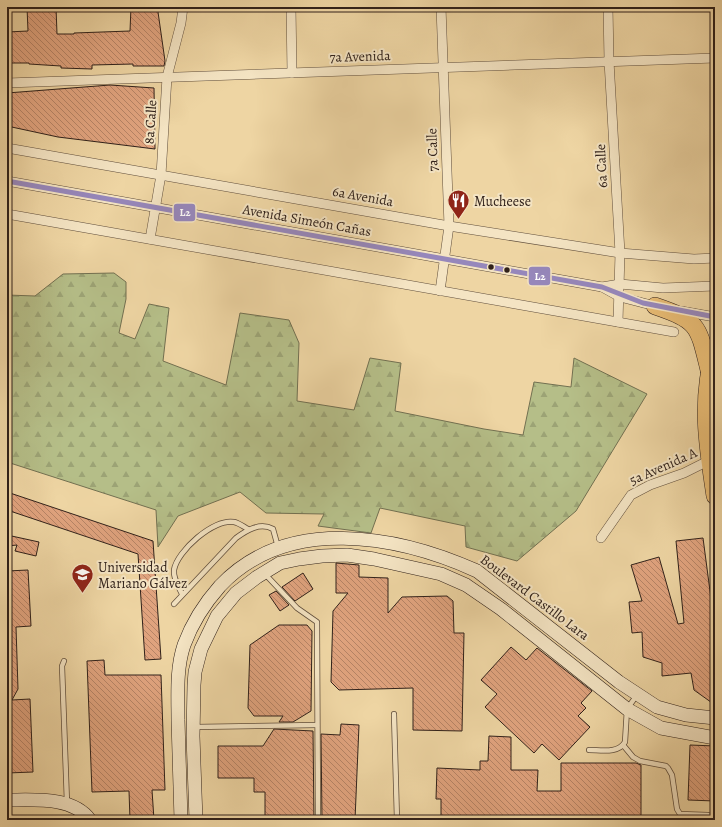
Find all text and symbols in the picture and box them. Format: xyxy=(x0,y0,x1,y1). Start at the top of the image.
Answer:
street label: 7a Avenida xyxy=(329,46,391,67)
street label: 8a Calle xyxy=(139,99,162,145)
street label: 7a Calle xyxy=(422,128,443,172)
street label: 6a Calle xyxy=(591,143,612,189)
street label: 6a Avenida xyxy=(331,182,395,211)
restaurant icon: Mucheese xyxy=(445,188,471,221)
place label: Mucheese xyxy=(474,192,531,211)
street label: Avenida Simeón Cañas xyxy=(240,200,373,241)
line badge: L2 xyxy=(173,203,196,222)
text: L2 xyxy=(179,205,191,220)
unlabelled marker xyxy=(486,262,496,272)
unlabelled marker xyxy=(502,265,512,275)
line badge: L2 xyxy=(528,266,551,286)
text: L2 xyxy=(534,269,546,284)
street label: 5a Avenida A xyxy=(626,443,701,490)
street label: Boulevard Castillo Lara xyxy=(476,550,593,645)
place label: Universidad Mariano Gálvez xyxy=(98,558,187,593)
school or university icon: Universidad Mariano Gálvez xyxy=(70,562,96,595)

